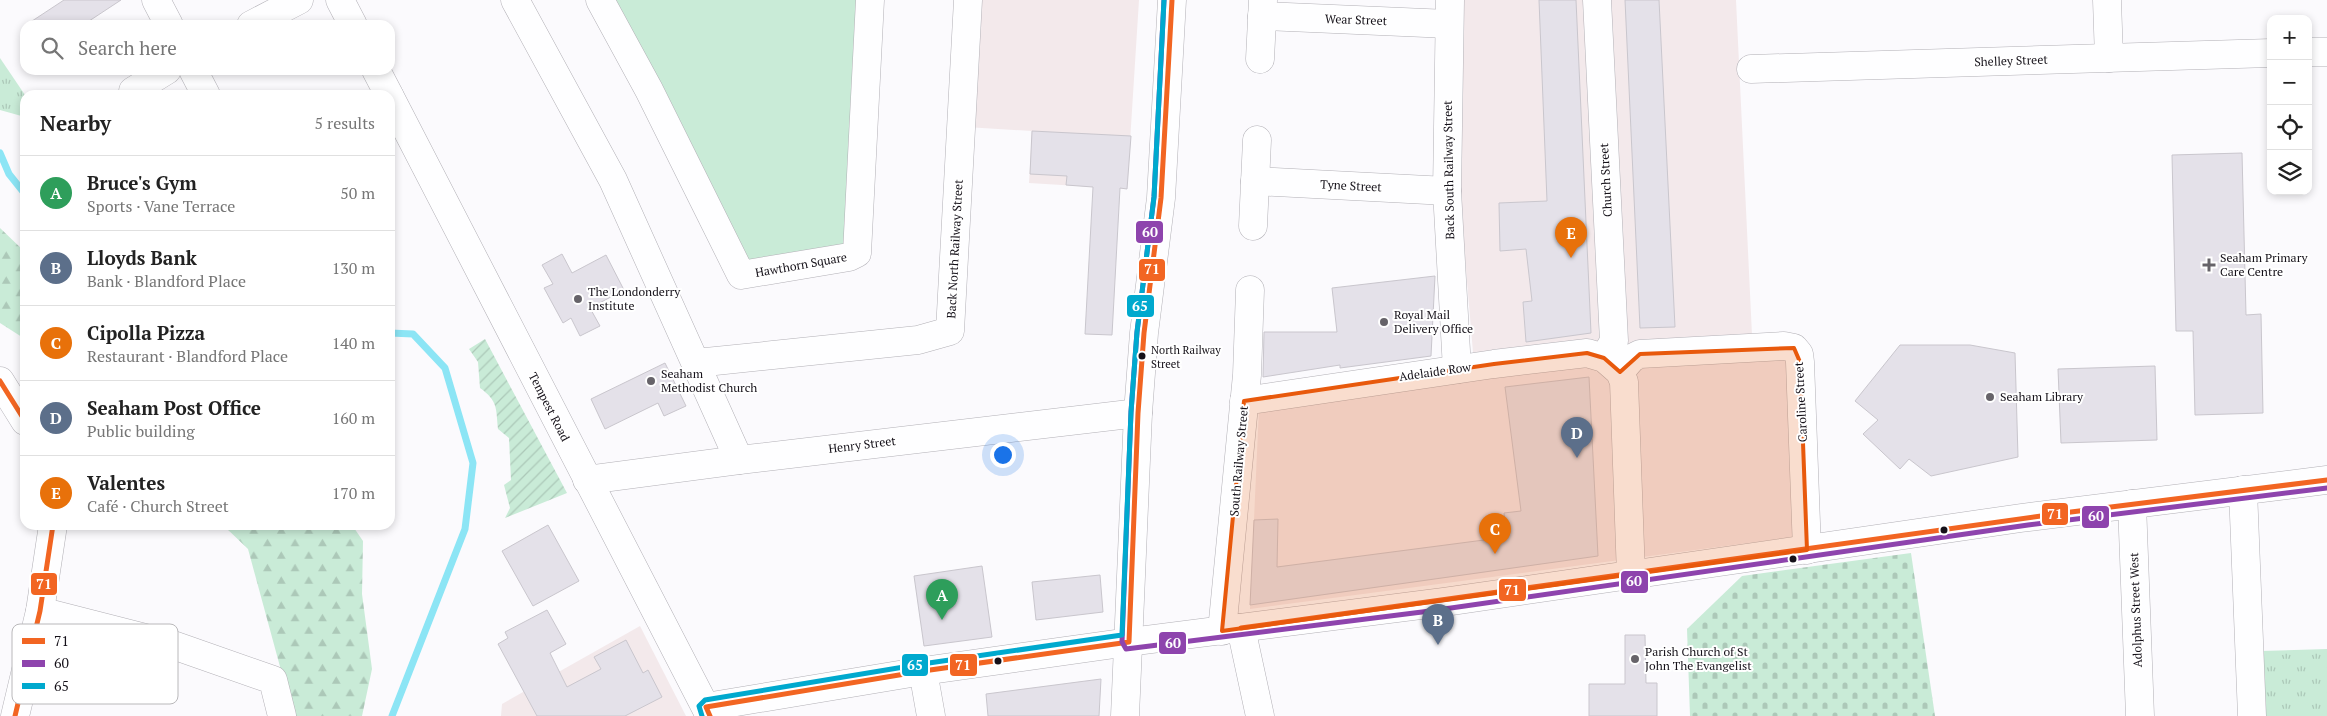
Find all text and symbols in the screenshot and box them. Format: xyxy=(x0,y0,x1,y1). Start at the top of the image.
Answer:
street label: Wear Street xyxy=(1325,11,1388,28)
map controls xyxy=(2267,15,2312,195)
button: + xyxy=(2267,15,2312,60)
search box xyxy=(20,20,395,75)
icon: search xyxy=(38,34,66,62)
text: Search here xyxy=(78,35,177,60)
street label: Shelley Street xyxy=(1974,52,2049,69)
button: − xyxy=(2267,60,2312,105)
street label: Back South Railway Street xyxy=(1440,100,1457,240)
button: locate xyxy=(2267,105,2312,150)
text: Nearby xyxy=(40,109,111,137)
text: 5 results xyxy=(315,112,375,134)
street label: Church Street xyxy=(1596,142,1615,217)
button: layers xyxy=(2267,150,2312,195)
text: Bruce's Gym xyxy=(87,170,197,195)
street label: Tyne Street xyxy=(1320,176,1383,195)
street label: Back North Railway Street xyxy=(943,178,966,319)
text: A xyxy=(50,182,62,204)
text: 50 m xyxy=(340,182,375,204)
text: Sports · Vane Terrace xyxy=(87,195,235,217)
pin: E xyxy=(1555,217,1587,258)
line badge: 60 xyxy=(1135,220,1164,244)
text: 60 xyxy=(1142,222,1158,241)
text: Lloyds Bank xyxy=(87,245,197,270)
street label: Hawthorn Square xyxy=(754,249,848,280)
place label: Seaham Primary Care Centre xyxy=(2220,250,2308,279)
text: B xyxy=(51,257,61,279)
text: 130 m xyxy=(332,257,375,279)
line badge: 71 xyxy=(1138,258,1166,282)
marker: Seaham Primary Care Centre xyxy=(2202,258,2216,272)
text: 71 xyxy=(1144,259,1160,278)
text: Bank · Blandford Place xyxy=(87,270,246,292)
place label: The Londonderry Institute xyxy=(588,284,681,313)
marker: The Londonderry Institute xyxy=(572,293,584,305)
line badge: 65 xyxy=(1126,294,1155,318)
text: 65 xyxy=(1132,296,1148,315)
place label: Royal Mail Delivery Office xyxy=(1394,307,1473,336)
marker: Royal Mail Delivery Office xyxy=(1378,316,1390,328)
text: Cipolla Pizza xyxy=(87,320,205,345)
text: C xyxy=(51,332,61,354)
text: 140 m xyxy=(332,332,375,354)
place label: North Railway Street xyxy=(1151,343,1221,371)
text: Restaurant · Blandford Place xyxy=(87,345,288,367)
marker: North Railway Street xyxy=(1137,351,1147,361)
street label: Adelaide Row xyxy=(1398,359,1472,384)
street label: Caroline Street xyxy=(1791,361,1810,443)
place label: Seaham Methodist Church xyxy=(661,366,757,395)
street label: Tempest Road xyxy=(526,370,573,444)
marker: Seaham Methodist Church xyxy=(645,375,657,387)
place label: Seaham Library xyxy=(2000,389,2084,404)
marker: Seaham Library xyxy=(1984,391,1996,403)
text: Seaham Post Office xyxy=(87,395,261,420)
street label: South Railway Street xyxy=(1226,404,1251,517)
text: D xyxy=(50,407,62,429)
text: 160 m xyxy=(332,407,375,429)
pin: D xyxy=(1561,417,1593,458)
text: Public building xyxy=(87,420,195,442)
street label: Henry Street xyxy=(827,433,897,456)
your location xyxy=(990,442,1016,468)
text: Valentes xyxy=(87,470,165,495)
text: E xyxy=(51,482,61,504)
text: 170 m xyxy=(332,482,375,504)
text: Café · Church Street xyxy=(87,495,229,517)
line badge: 71 xyxy=(2041,502,2069,526)
text: 71 xyxy=(2047,504,2063,523)
line badge: 60 xyxy=(2081,505,2110,529)
text: 60 xyxy=(2088,506,2104,525)
pin: C xyxy=(1479,513,1511,554)
unlabelled marker xyxy=(1939,525,1949,535)
street label: Adolphus Street West xyxy=(2126,552,2145,668)
unlabelled marker xyxy=(1788,554,1798,564)
line badge: 60 xyxy=(1620,570,1649,594)
text: 60 xyxy=(1626,571,1642,590)
line badge: 71 xyxy=(30,572,58,596)
text: 71 xyxy=(36,574,52,593)
line badge: 71 xyxy=(1498,578,1527,602)
pin: A xyxy=(926,579,958,620)
text: 71 xyxy=(1504,580,1520,599)
pin: B xyxy=(1422,604,1454,645)
legend xyxy=(12,624,178,704)
text: 71 xyxy=(54,631,69,650)
line badge: 60 xyxy=(1158,631,1187,655)
text: 60 xyxy=(1165,633,1181,652)
place label: Parish Church of St John The Evangelist xyxy=(1645,644,1752,673)
text: 60 xyxy=(54,653,69,672)
line badge: 65 xyxy=(901,653,929,677)
line badge: 71 xyxy=(949,653,978,677)
marker: Parish Church of St John The Evangelist xyxy=(1629,653,1641,665)
text: 65 xyxy=(907,655,923,674)
text: 71 xyxy=(955,655,971,674)
unlabelled marker xyxy=(993,656,1003,666)
text: 65 xyxy=(54,676,69,695)

